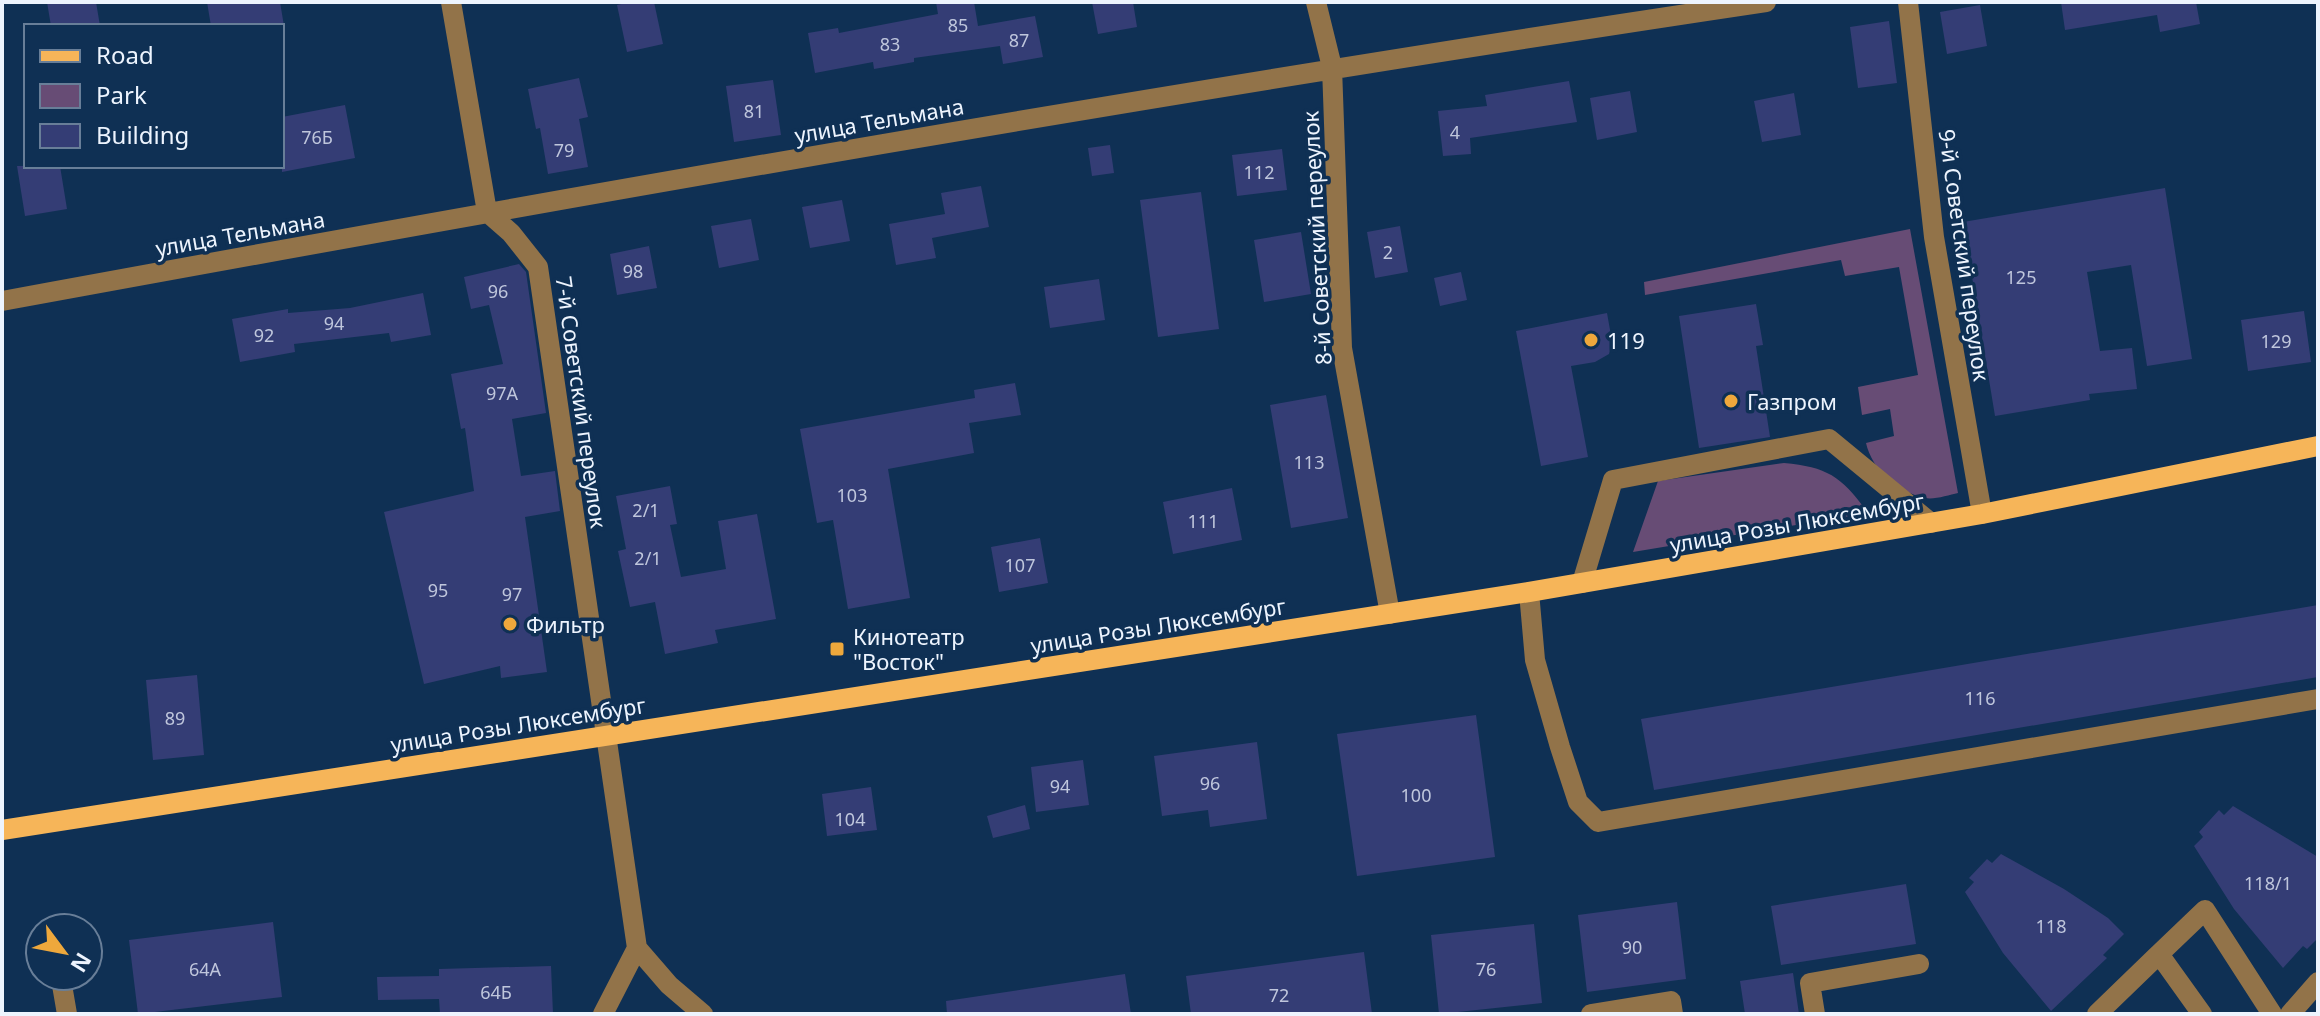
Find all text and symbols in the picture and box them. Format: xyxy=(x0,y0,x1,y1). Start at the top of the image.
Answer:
house number: 85 xyxy=(948,13,968,37)
legend xyxy=(24,24,284,168)
house number: 87 xyxy=(1009,28,1029,52)
house number: 83 xyxy=(880,32,900,56)
text: Road xyxy=(96,38,154,71)
text: Park xyxy=(96,78,147,111)
street label: улица Тельмана xyxy=(792,90,966,150)
house number: 81 xyxy=(744,99,764,123)
street label: 8-й Советский переулок xyxy=(1294,110,1338,366)
text: Building xyxy=(96,118,189,151)
house number: 4 xyxy=(1450,120,1460,144)
house number: 76Б xyxy=(301,125,333,149)
street label: 9-й Советский переулок xyxy=(1932,127,1998,383)
house number: 79 xyxy=(554,138,574,162)
house number: 112 xyxy=(1244,160,1274,184)
street label: улица Тельмана xyxy=(153,203,327,263)
house number: 2 xyxy=(1383,240,1393,264)
house number: 98 xyxy=(623,259,643,283)
house number: 125 xyxy=(2006,265,2036,289)
street label: 7-й Советский переулок xyxy=(549,274,615,530)
house number: 96 xyxy=(488,279,508,303)
house number: 94 xyxy=(324,311,344,335)
house number: 92 xyxy=(254,323,274,347)
place label: 119 xyxy=(1607,325,1645,355)
house number: 129 xyxy=(2261,329,2291,353)
marker: 119 xyxy=(1582,331,1600,349)
house number: 97А xyxy=(486,381,519,405)
place label: Газпром xyxy=(1747,386,1837,416)
marker: Газпром xyxy=(1722,392,1740,410)
house number: 113 xyxy=(1294,450,1324,474)
house number: 103 xyxy=(837,483,867,507)
street label: улица Розы Люксембург xyxy=(1667,485,1927,559)
house number: 2/1 xyxy=(632,498,660,522)
house number: 111 xyxy=(1188,509,1218,533)
house number: 2/1 xyxy=(634,546,662,570)
house number: 107 xyxy=(1005,553,1035,577)
house number: 95 xyxy=(428,578,448,602)
house number: 97 xyxy=(502,582,522,606)
street label: улица Розы Люксембург xyxy=(1028,590,1288,660)
place label: Фильтр xyxy=(526,609,605,639)
marker: Фильтр xyxy=(501,615,519,633)
place label: Кинотеатр "Восток" xyxy=(853,621,965,676)
marker: Кинотеатр "Восток" xyxy=(828,640,846,658)
house number: 116 xyxy=(1965,686,1995,710)
street label: улица Розы Люксембург xyxy=(388,689,648,759)
house number: 89 xyxy=(165,706,185,730)
house number: 96 xyxy=(1200,771,1220,795)
house number: 94 xyxy=(1050,774,1070,798)
house number: 100 xyxy=(1401,783,1431,807)
house number: 104 xyxy=(835,807,865,831)
house number: 118/1 xyxy=(2244,871,2292,895)
north arrow xyxy=(24,912,104,992)
house number: 118 xyxy=(2036,914,2066,938)
house number: 90 xyxy=(1622,935,1642,959)
text: N xyxy=(64,948,99,979)
house number: 64А xyxy=(189,957,222,981)
house number: 76 xyxy=(1476,957,1496,981)
house number: 64Б xyxy=(480,980,512,1004)
house number: 72 xyxy=(1269,983,1289,1007)

